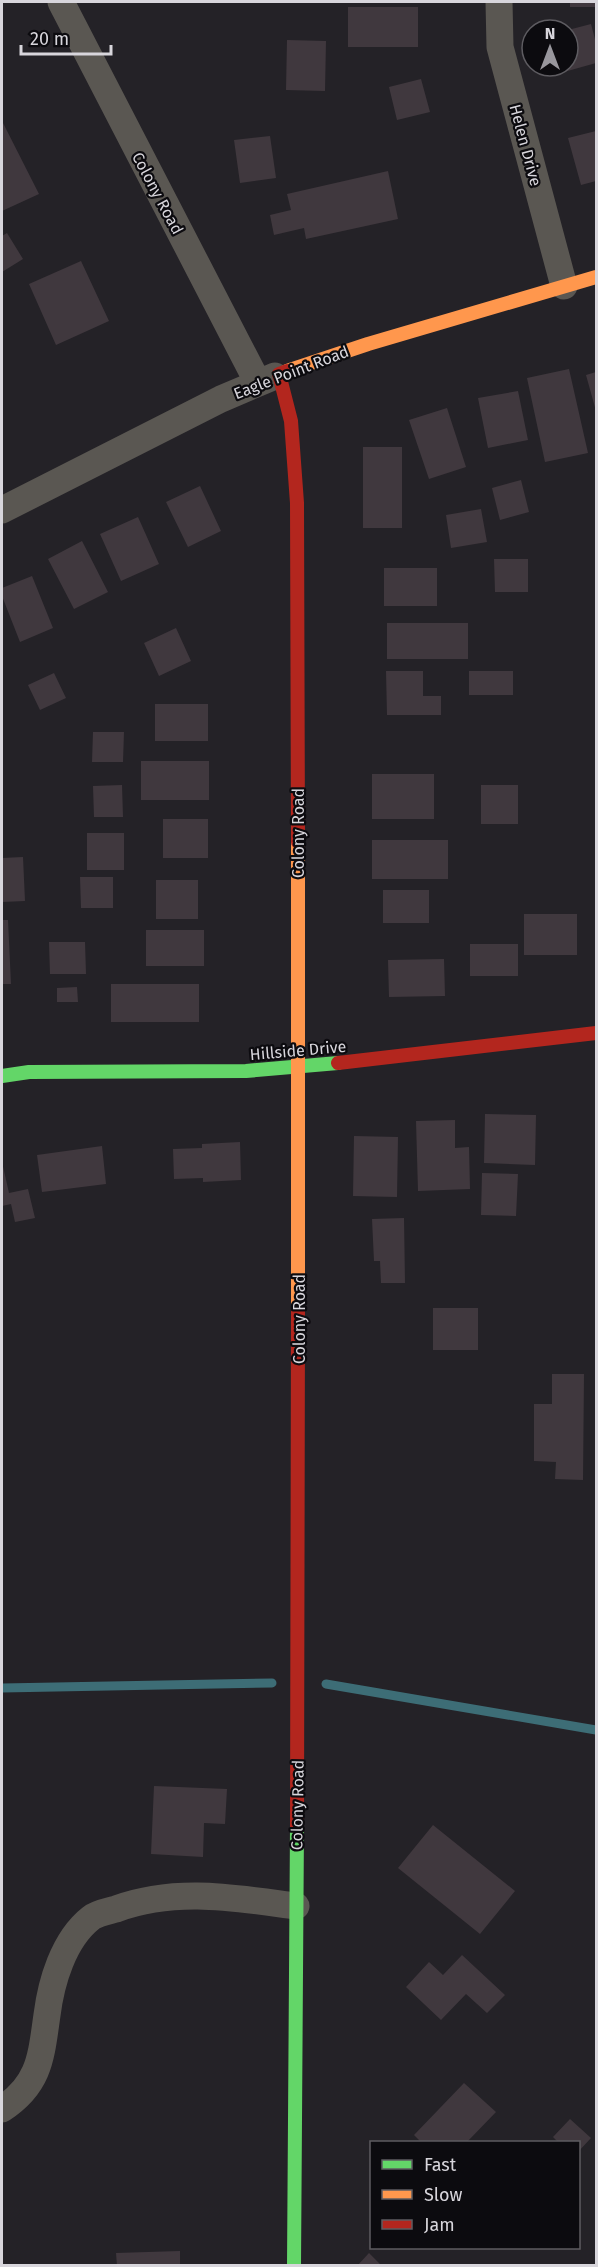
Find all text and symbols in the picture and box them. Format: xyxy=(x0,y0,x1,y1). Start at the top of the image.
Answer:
scale bar xyxy=(21,18,111,56)
north arrow xyxy=(520,18,580,78)
text: N xyxy=(545,24,555,43)
text: 20 m xyxy=(30,28,69,50)
street label: Helen Drive xyxy=(505,102,546,188)
street label: Colony Road xyxy=(128,149,187,238)
street label: Eagle Point Road xyxy=(231,342,351,403)
street label: Colony Road xyxy=(289,788,308,878)
street label: Hillside Drive xyxy=(249,1037,347,1064)
street label: Colony Road xyxy=(290,1274,309,1364)
street label: Colony Road xyxy=(287,1760,308,1850)
legend xyxy=(370,2141,580,2249)
text: Fast xyxy=(424,2154,457,2176)
text: Slow xyxy=(424,2184,463,2206)
text: Jam xyxy=(424,2214,455,2236)

